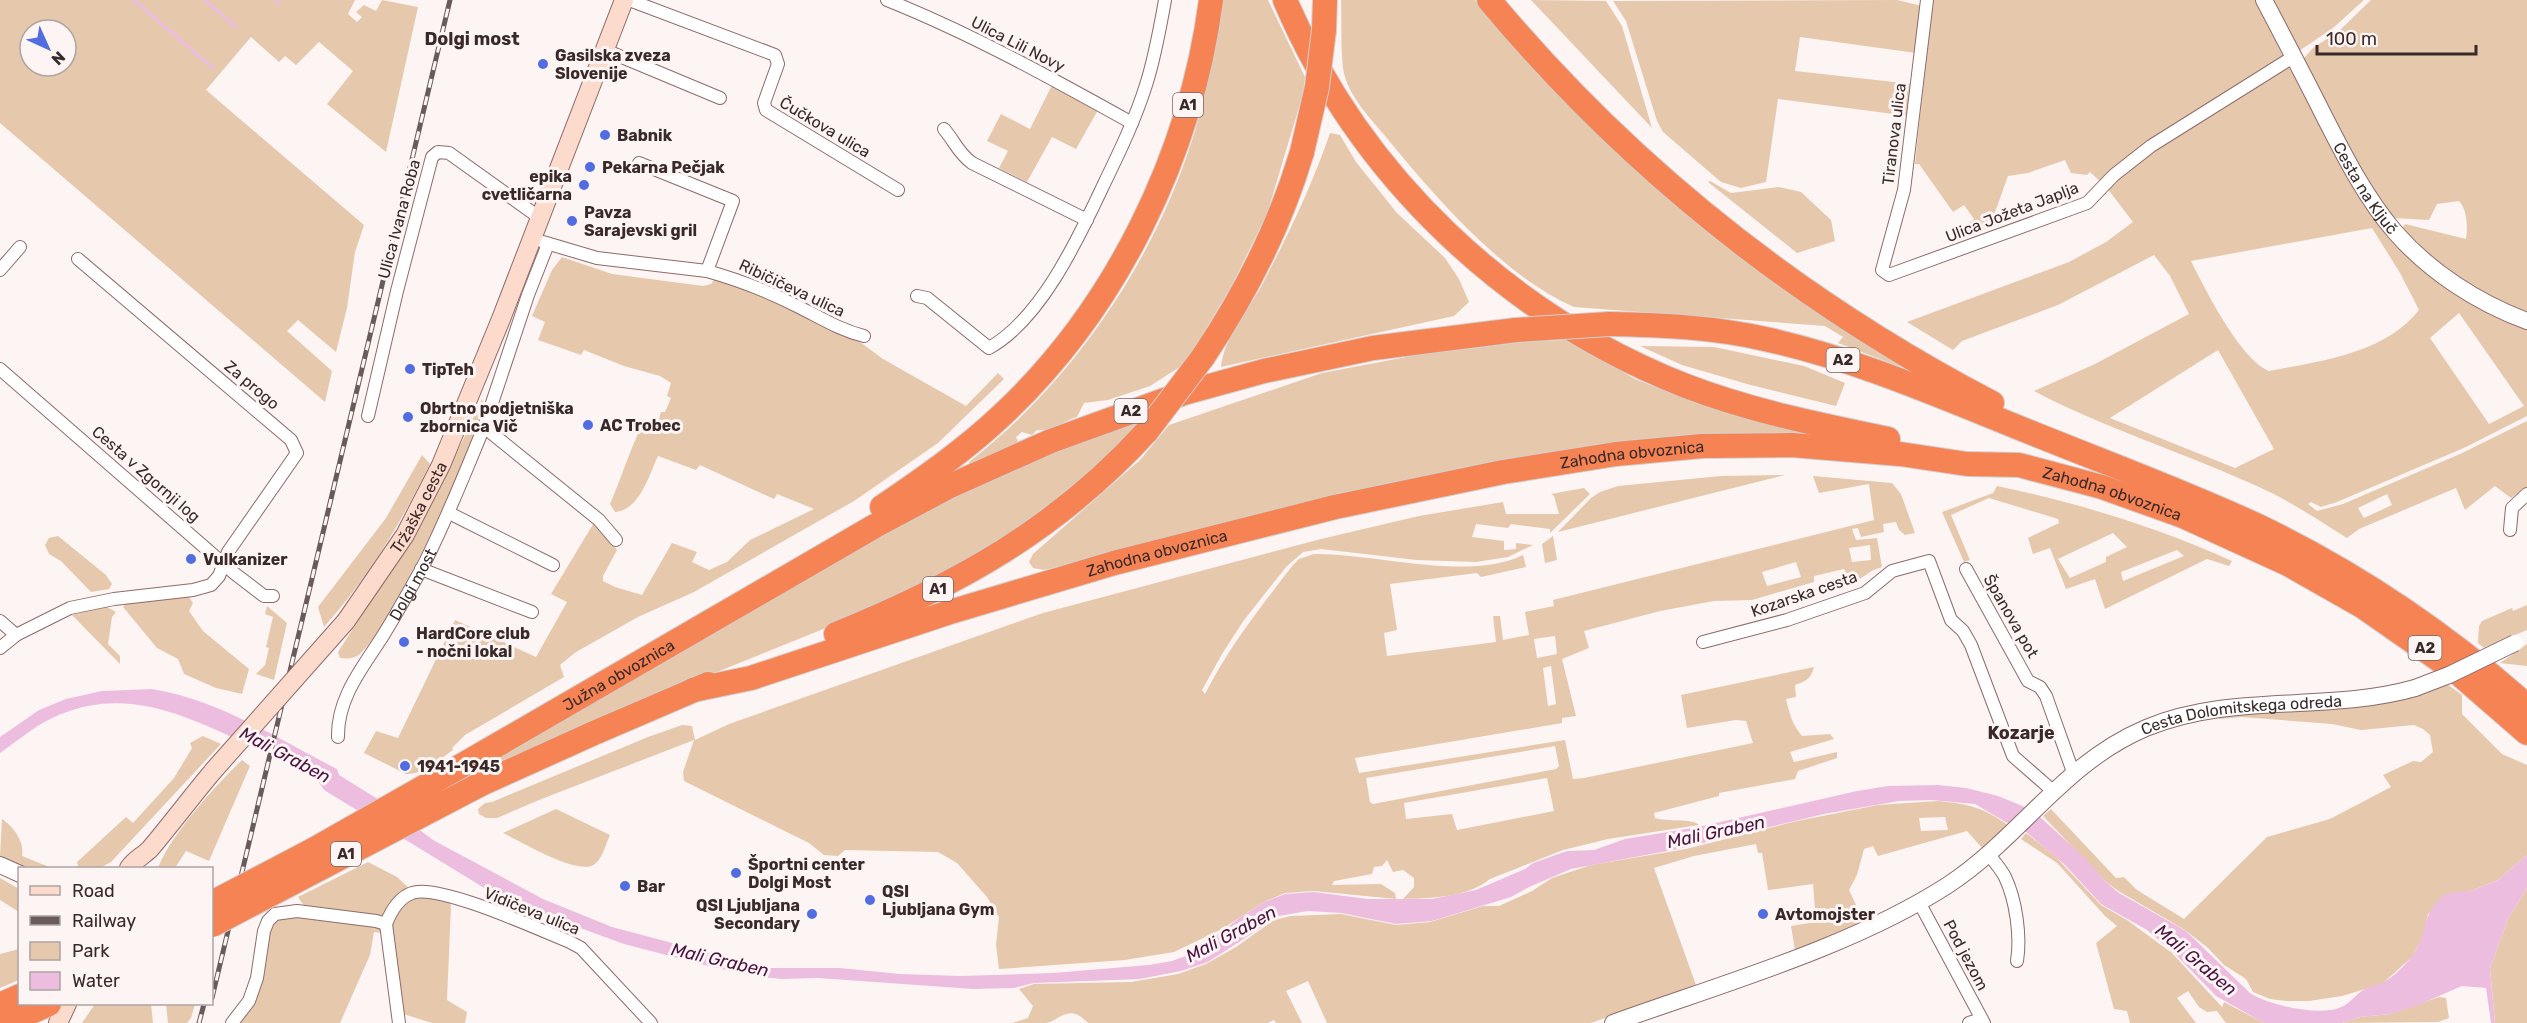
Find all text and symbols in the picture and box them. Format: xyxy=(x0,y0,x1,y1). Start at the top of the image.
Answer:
street label: Ulica Lili Novy xyxy=(968,12,1068,76)
north arrow xyxy=(18,18,78,78)
scale bar xyxy=(2317,18,2476,56)
district label: Dolgi most xyxy=(424,28,520,50)
text: 100 m xyxy=(2326,28,2377,50)
place label: Gasilska zveza Slovenije xyxy=(555,46,671,83)
text: N xyxy=(47,47,69,69)
marker: Gasilska zveza Slovenije xyxy=(536,57,550,71)
street label: Tiranova ulica xyxy=(1878,82,1910,186)
street label: Čučkova ulica xyxy=(776,92,874,161)
road number: A1 xyxy=(1173,93,1203,117)
place label: Babnik xyxy=(617,126,673,145)
marker: Babnik xyxy=(598,128,612,142)
street label: Cesta na Ključ xyxy=(2330,139,2402,238)
street label: Ulica Ivana Roba xyxy=(374,157,424,281)
place label: Pekarna Pečjak xyxy=(602,158,725,177)
marker: Pekarna Pečjak xyxy=(583,160,597,174)
place label: epika cvetličarna xyxy=(482,167,572,204)
marker: epika cvetličarna xyxy=(577,178,591,192)
street label: Ulica Jožeta Japlja xyxy=(1943,178,2081,246)
place label: Pavza Sarajevski gril xyxy=(584,203,697,240)
marker: Pavza Sarajevski gril xyxy=(565,214,579,228)
street label: Ribičičeva ulica xyxy=(736,255,848,321)
road number: A2 xyxy=(1826,348,1860,372)
street label: Za progo xyxy=(221,357,283,413)
place label: TipTeh xyxy=(422,360,474,379)
marker: TipTeh xyxy=(403,362,417,376)
place label: Obrtno podjetniška zbornica Vič xyxy=(420,399,574,436)
road number: A2 xyxy=(1114,399,1148,423)
marker: Obrtno podjetniška zbornica Vič xyxy=(401,410,415,424)
place label: AC Trobec xyxy=(600,416,681,435)
marker: AC Trobec xyxy=(581,418,595,432)
street label: Cesta v Zgornji log xyxy=(88,422,204,526)
street label: Zahodna obvoznica xyxy=(1559,436,1705,472)
street label: Tržaška cesta xyxy=(386,458,451,557)
street label: Zahodna obvoznica xyxy=(2041,462,2184,524)
street label: Zahodna obvoznica xyxy=(1084,525,1229,580)
street label: Dolgi most xyxy=(385,545,440,624)
place label: Vulkanizer xyxy=(203,550,288,569)
marker: Vulkanizer xyxy=(184,552,198,566)
street label: Kozarska cesta xyxy=(1748,567,1860,621)
street label: Španova pot xyxy=(1979,570,2043,661)
road number: A1 xyxy=(923,577,953,601)
place label: HardCore club - nočni lokal xyxy=(416,624,530,661)
marker: HardCore club - nočni lokal xyxy=(397,635,411,649)
street label: Južna obvoznica xyxy=(559,635,678,715)
road number: A2 xyxy=(2408,636,2442,660)
street label: Cesta Dolomitskega odreda xyxy=(2138,691,2343,739)
water label: Mali Graben xyxy=(236,722,334,788)
district label: Kozarje xyxy=(1987,722,2055,744)
place label: 1941-1945 xyxy=(417,757,500,776)
marker: 1941-1945 xyxy=(398,759,412,773)
water label: Mali Graben xyxy=(1665,811,1767,853)
road number: A1 xyxy=(331,842,361,866)
place label: Športni center Dolgi Most xyxy=(748,854,866,892)
marker: Športni center Dolgi Most xyxy=(729,866,743,880)
legend xyxy=(18,867,213,1005)
place label: Bar xyxy=(637,877,666,896)
marker: Bar xyxy=(618,879,632,893)
text: Road xyxy=(72,880,115,902)
place label: QSI Ljubljana Gym xyxy=(882,882,994,919)
street label: Vidičeva ulica xyxy=(481,883,583,939)
marker: QSI Ljubljana Gym xyxy=(863,893,877,907)
place label: QSI Ljubljana Secondary xyxy=(696,896,800,933)
water label: Mali Graben xyxy=(1182,901,1280,967)
place label: Avtomojster xyxy=(1775,905,1876,924)
marker: QSI Ljubljana Secondary xyxy=(805,907,819,921)
marker: Avtomojster xyxy=(1756,907,1770,921)
text: Railway xyxy=(72,910,136,932)
street label: Pod jezom xyxy=(1939,916,1993,994)
water label: Mali Graben xyxy=(2151,920,2241,1000)
water label: Mali Graben xyxy=(669,938,771,982)
text: Park xyxy=(72,940,110,962)
text: Water xyxy=(72,970,120,992)

